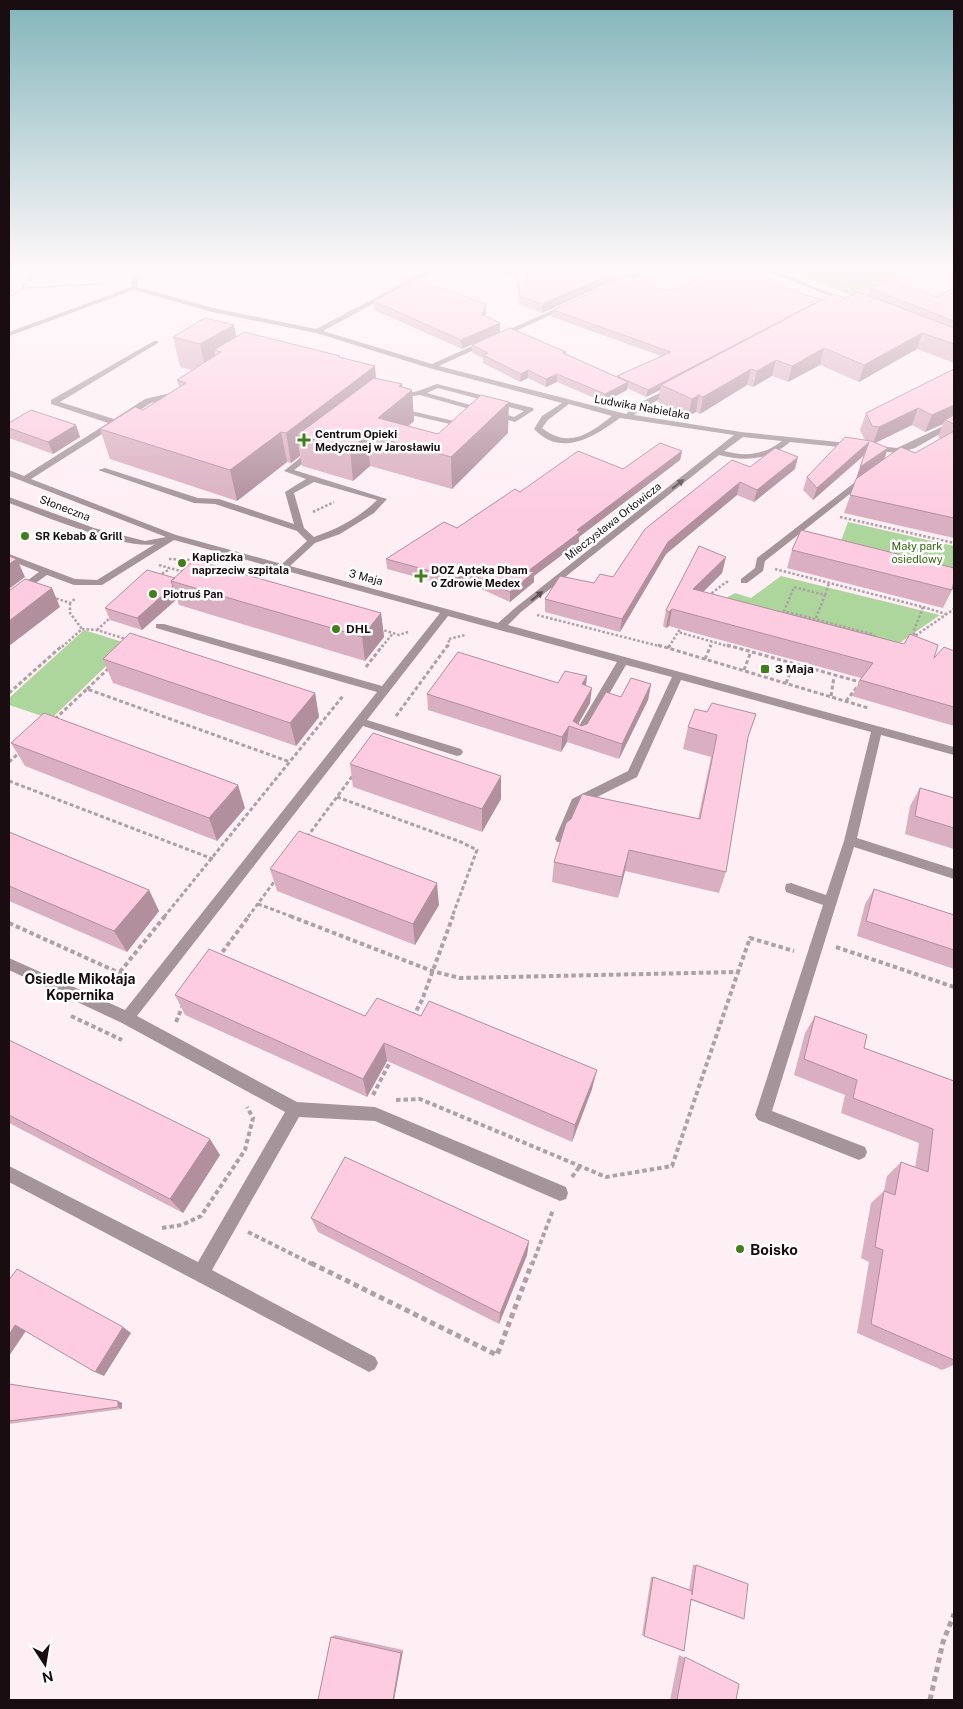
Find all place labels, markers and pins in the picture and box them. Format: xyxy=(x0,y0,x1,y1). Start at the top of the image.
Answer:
place label: Centrum Opieki Medycznej w Jarosławiu xyxy=(315,428,440,453)
marker: Centrum Opieki Medycznej w Jarosławiu xyxy=(297,433,311,447)
marker: SR Kebab & Grill xyxy=(19,530,31,542)
place label: SR Kebab & Grill xyxy=(35,530,123,542)
place label: Kapliczka naprzeciw szpitala xyxy=(192,551,289,576)
marker: Kapliczka naprzeciw szpitala xyxy=(176,557,188,569)
place label: DOZ Apteka Dbam o Zdrowie Medex xyxy=(431,564,528,589)
marker: DOZ Apteka Dbam o Zdrowie Medex xyxy=(415,570,427,582)
marker: Piotruś Pan xyxy=(147,588,159,600)
place label: Piotruś Pan xyxy=(163,588,223,600)
place label: DHL xyxy=(346,622,371,636)
marker: DHL xyxy=(330,623,342,635)
place label: 3 Maja xyxy=(775,662,814,676)
marker: 3 Maja xyxy=(759,663,771,675)
place label: Boisko xyxy=(750,1241,798,1258)
marker: Boisko xyxy=(734,1243,746,1255)

